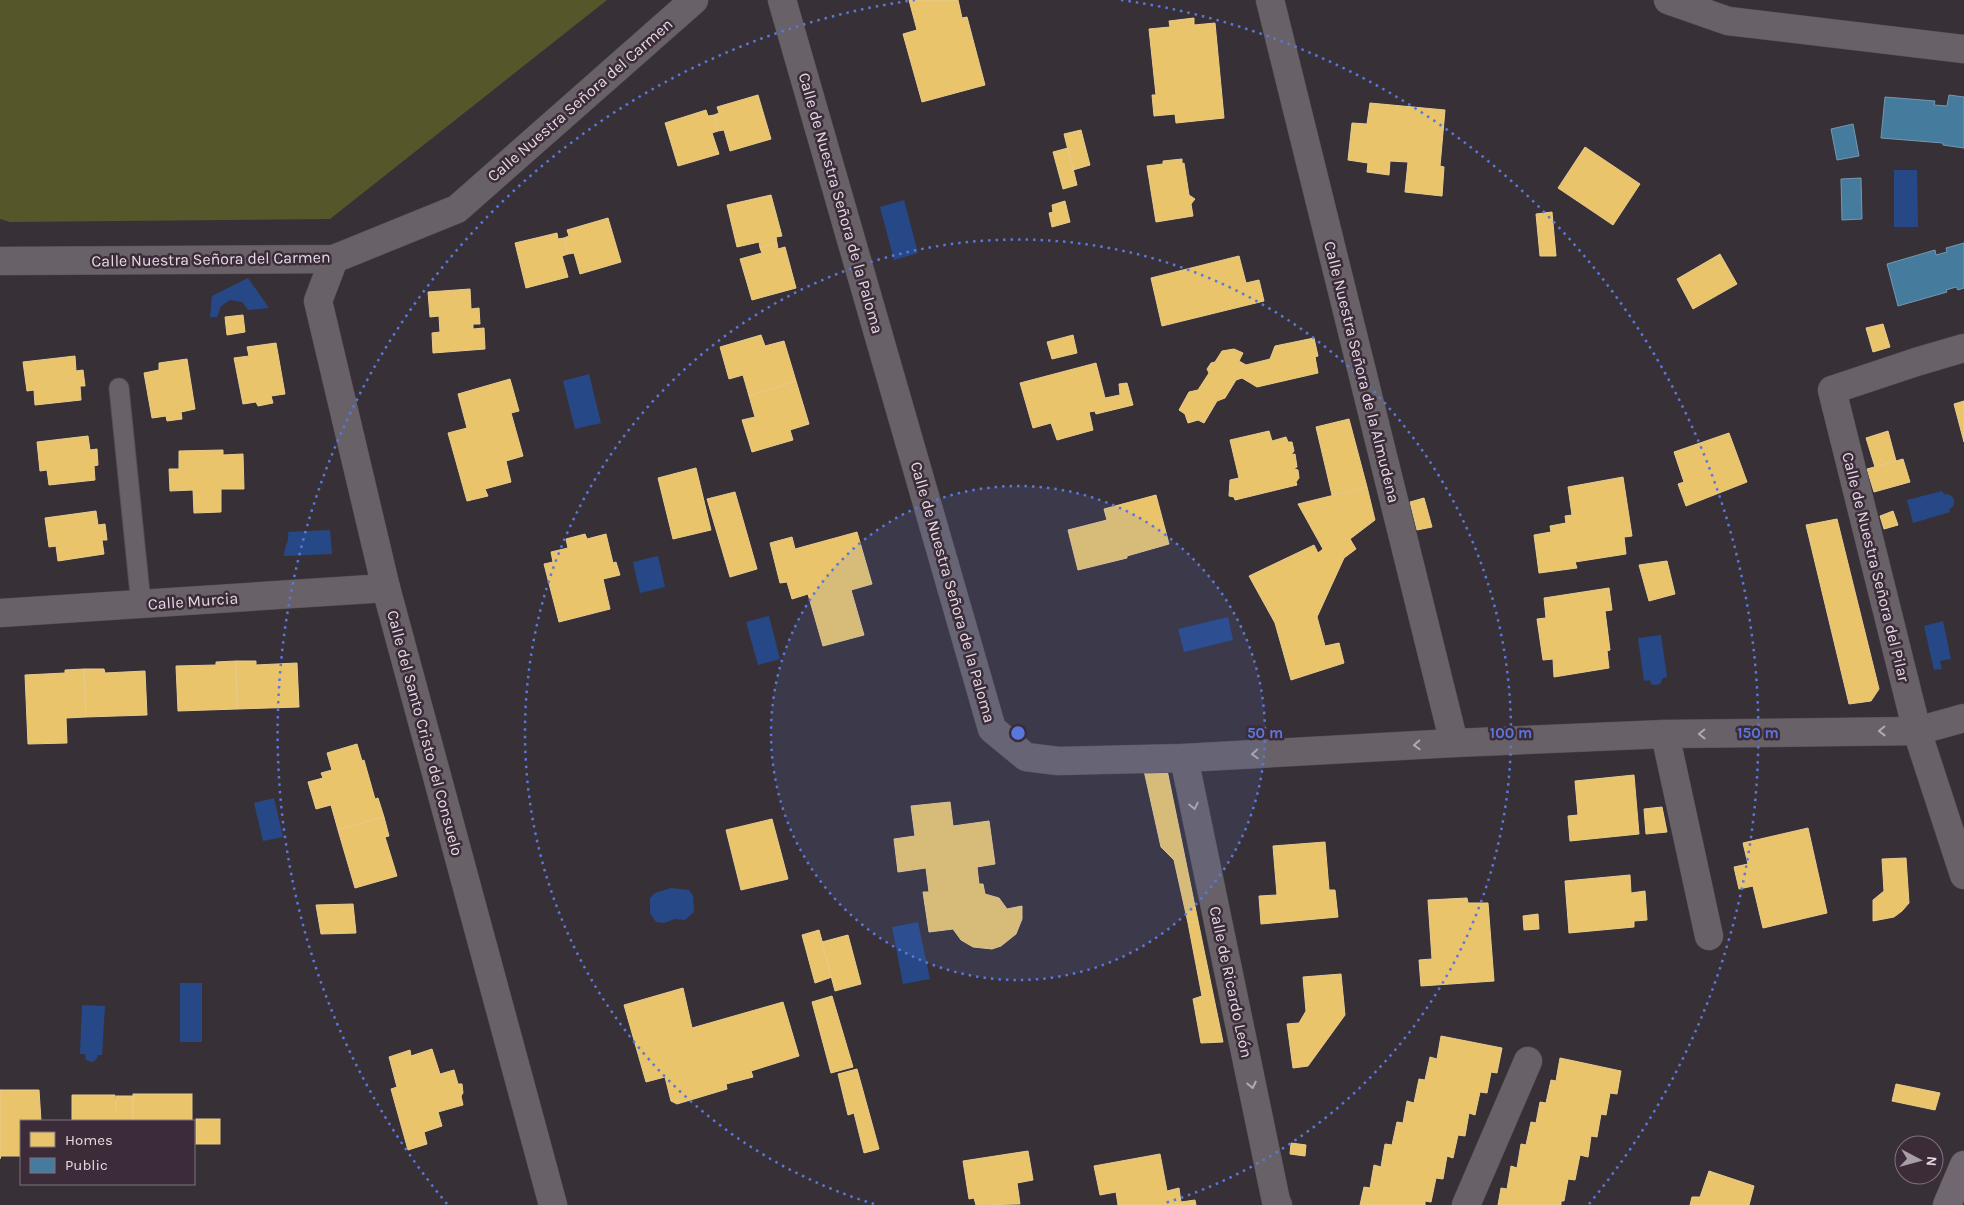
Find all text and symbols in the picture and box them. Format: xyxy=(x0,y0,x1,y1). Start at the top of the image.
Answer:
street label: Calle Nuestra Señora del Carmen xyxy=(484,14,676,186)
street label: Calle de Nuestra Señora de la Paloma xyxy=(795,70,887,336)
street label: Calle Nuestra Señora de la Almudena xyxy=(1320,239,1404,505)
street label: Calle Nuestra Señora del Carmen xyxy=(91,247,331,271)
street label: Calle de Nuestra Señora del Pilar xyxy=(1838,450,1914,684)
street label: Calle de Nuestra Señora de la Paloma xyxy=(907,459,999,725)
street label: Calle Murcia xyxy=(147,588,239,614)
street label: Calle del Santo Cristo del Consuelo xyxy=(383,608,467,858)
centre of rings xyxy=(1009,724,1027,742)
text: 50 m xyxy=(1247,724,1283,742)
text: 100 m xyxy=(1490,724,1532,742)
text: 150 m xyxy=(1737,724,1779,742)
one-way arrow xyxy=(1878,726,1886,736)
one-way arrow xyxy=(1698,729,1706,739)
one-way arrow xyxy=(1413,740,1421,751)
one-way arrow xyxy=(1251,749,1259,760)
one-way arrow xyxy=(1188,801,1198,810)
street label: Calle de Ricardo León xyxy=(1206,904,1256,1060)
one-way arrow xyxy=(1246,1080,1257,1089)
legend xyxy=(20,1120,195,1185)
text: Homes xyxy=(65,1131,113,1149)
north arrow xyxy=(1894,1135,1944,1185)
text: N xyxy=(1922,1155,1940,1167)
text: Public xyxy=(65,1156,108,1174)

